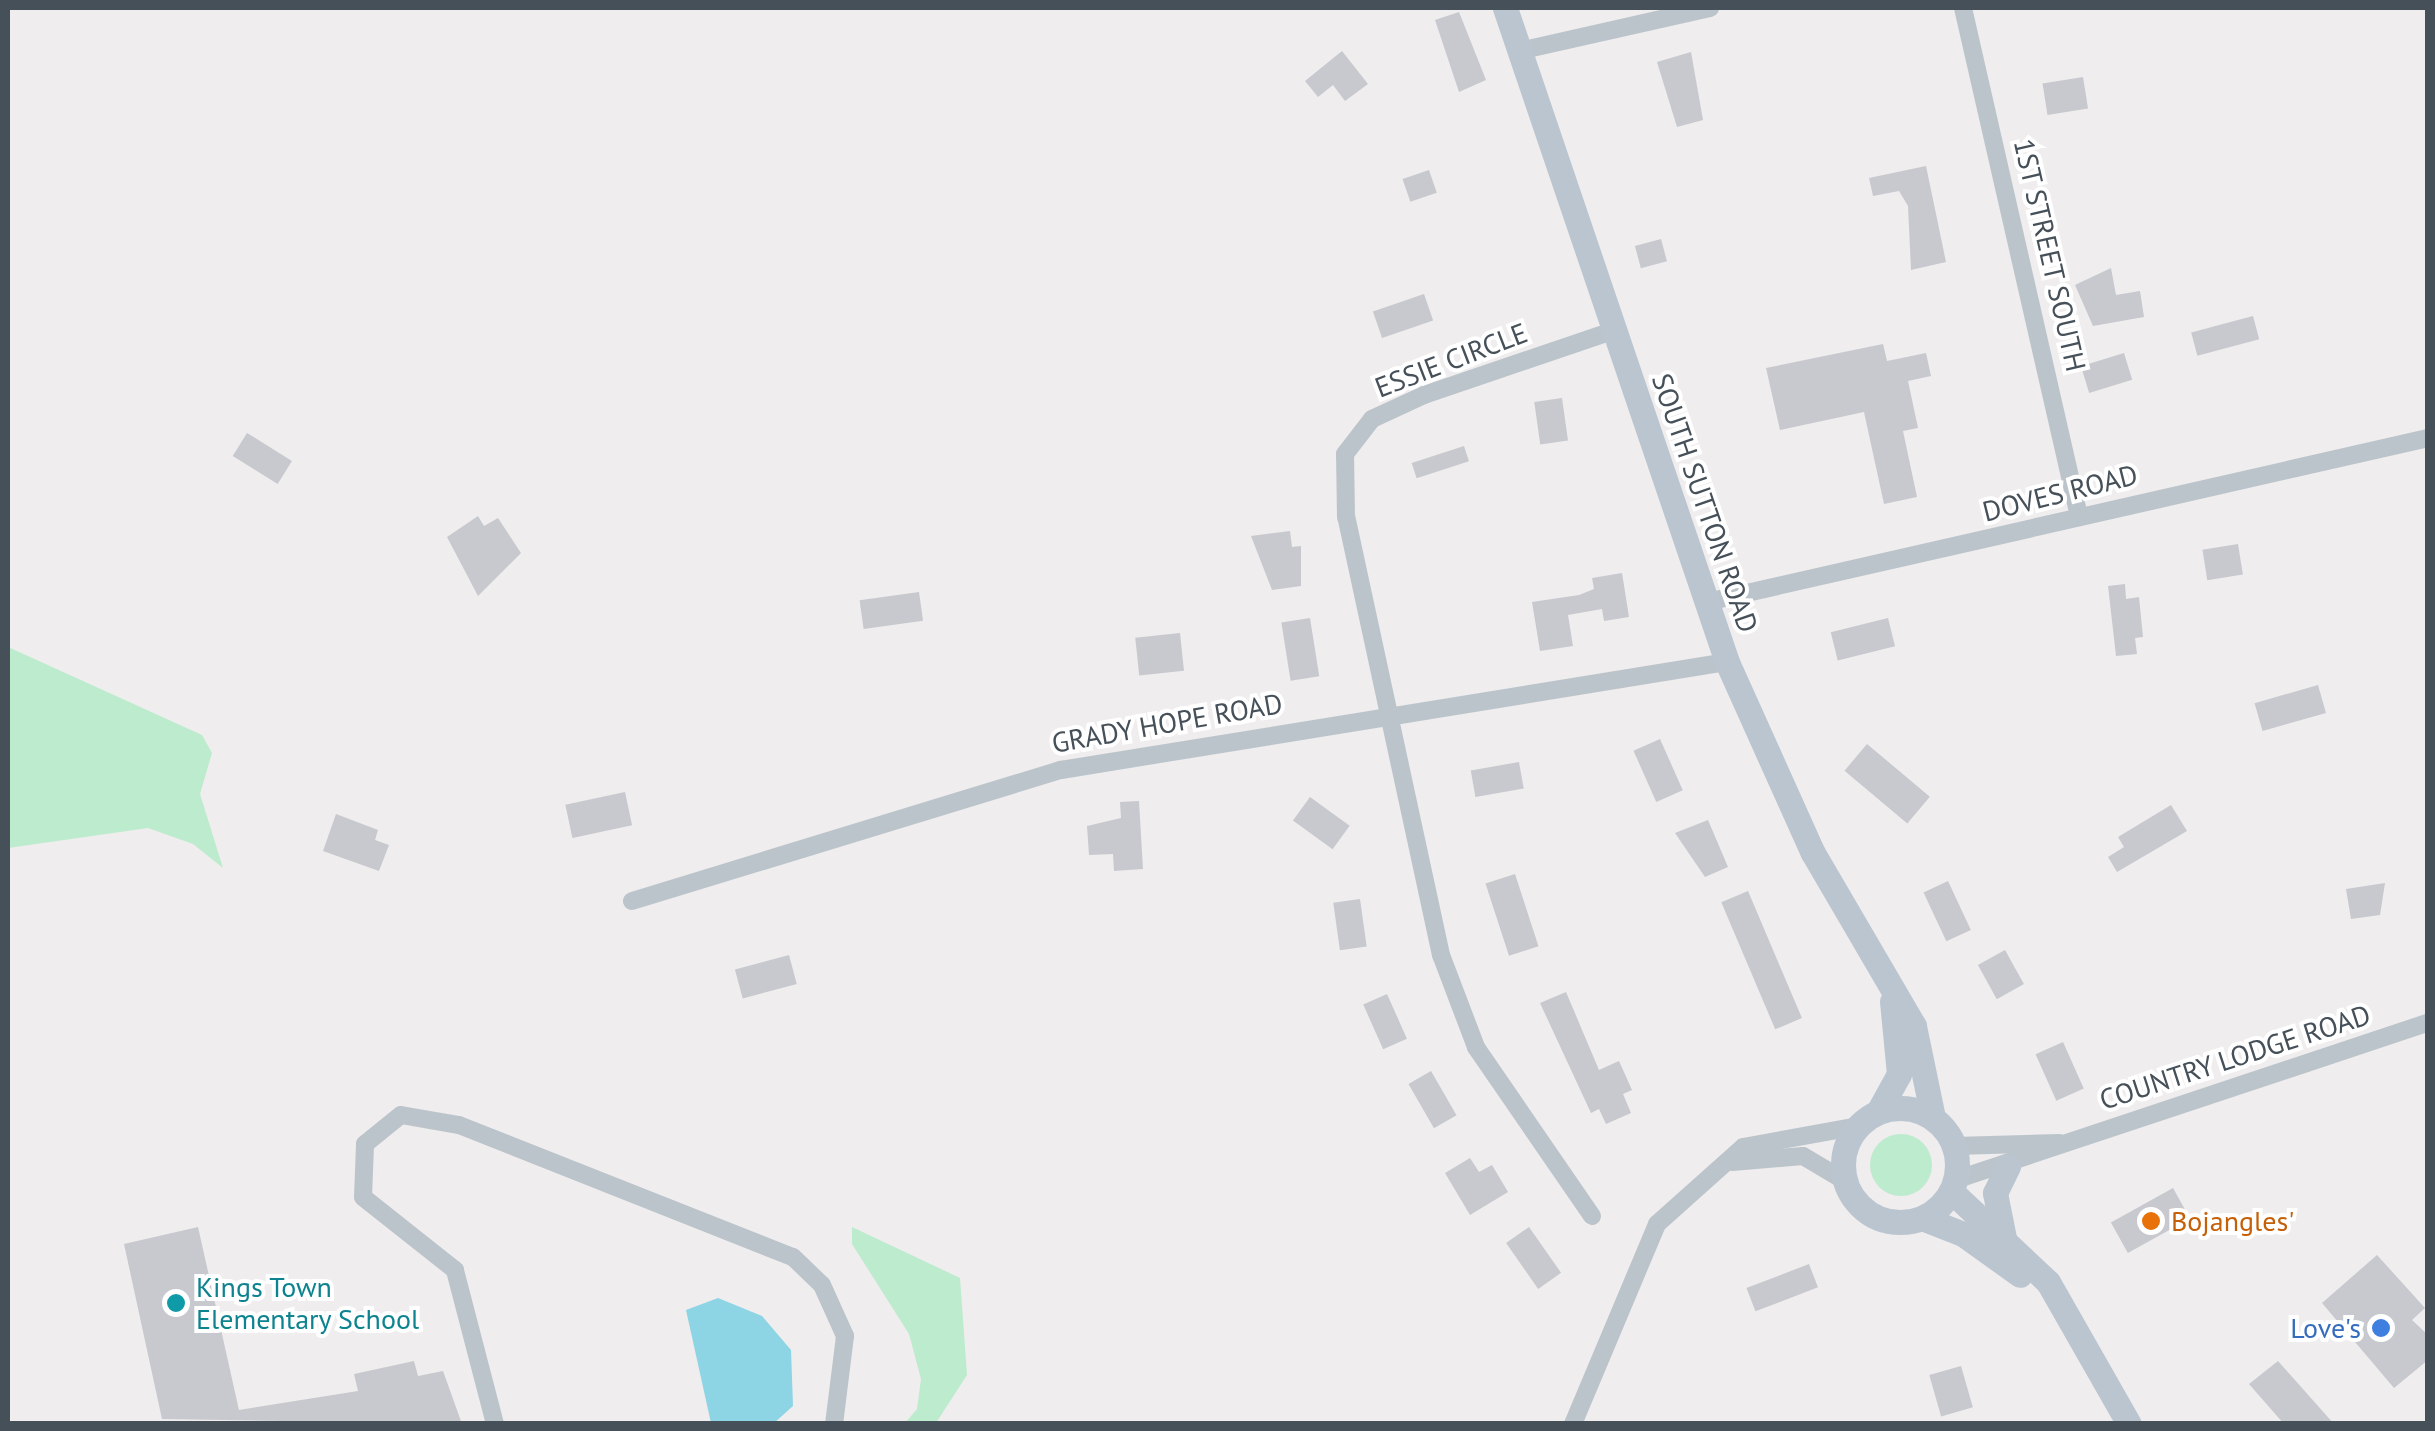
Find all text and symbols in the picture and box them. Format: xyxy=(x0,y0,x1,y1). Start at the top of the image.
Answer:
street label: 1ST STREET SOUTH xyxy=(2007,134,2093,376)
street label: ESSIE CIRCLE xyxy=(1370,316,1532,404)
street label: SOUTH SUTTON ROAD xyxy=(1645,369,1765,637)
street label: DOVES ROAD xyxy=(1979,458,2141,528)
street label: GRADY HOPE ROAD xyxy=(1049,686,1285,760)
street label: COUNTRY LODGE ROAD xyxy=(2095,997,2375,1117)
place label: Bojangles' xyxy=(2171,1204,2294,1238)
marker: Bojangles' xyxy=(2140,1210,2162,1232)
place label: Kings Town Elementary School xyxy=(196,1270,420,1336)
marker: Kings Town Elementary School xyxy=(165,1292,187,1314)
place label: Love's xyxy=(2290,1311,2361,1345)
marker: Love's xyxy=(2370,1317,2392,1339)

